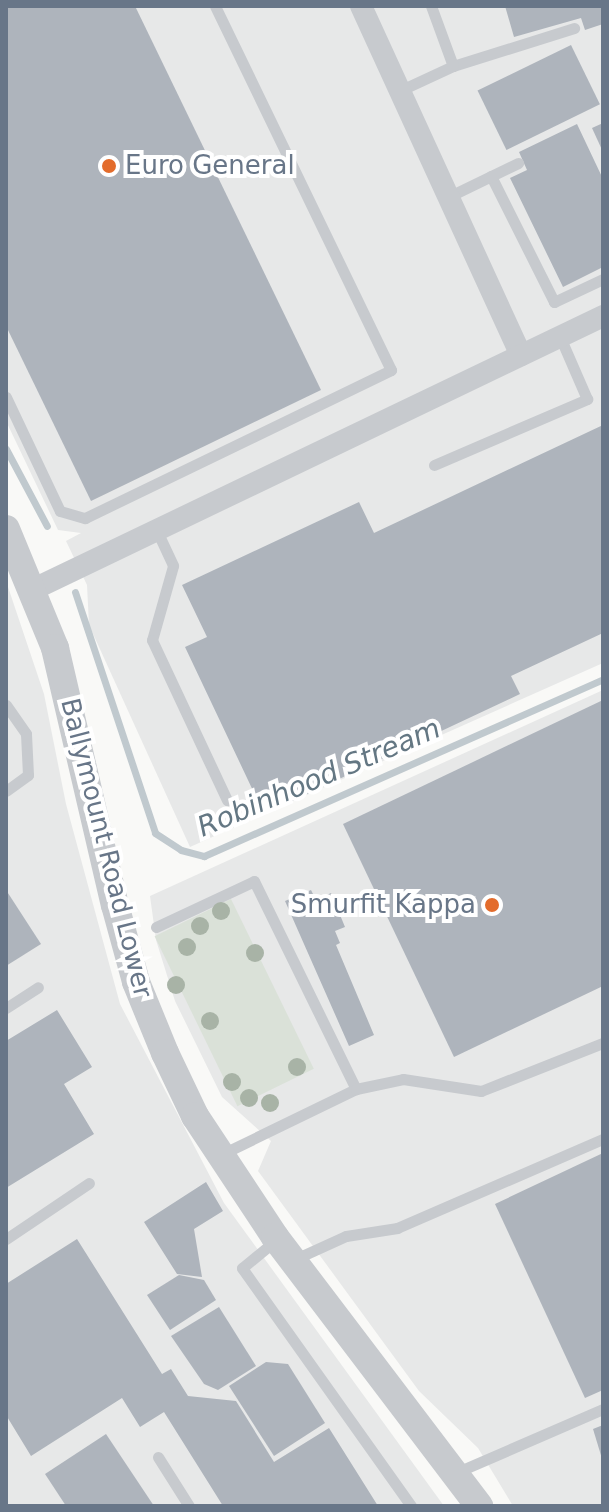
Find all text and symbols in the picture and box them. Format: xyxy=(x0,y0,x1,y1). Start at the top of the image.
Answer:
place label: Euro General xyxy=(125,150,295,182)
marker: Euro General xyxy=(100,157,118,175)
street label: Ballymount Road Lower xyxy=(54,695,158,1001)
water label: Robinhood Stream xyxy=(193,712,445,844)
place label: Smurfit Kappa xyxy=(291,889,476,921)
marker: Smurfit Kappa xyxy=(483,896,501,914)

